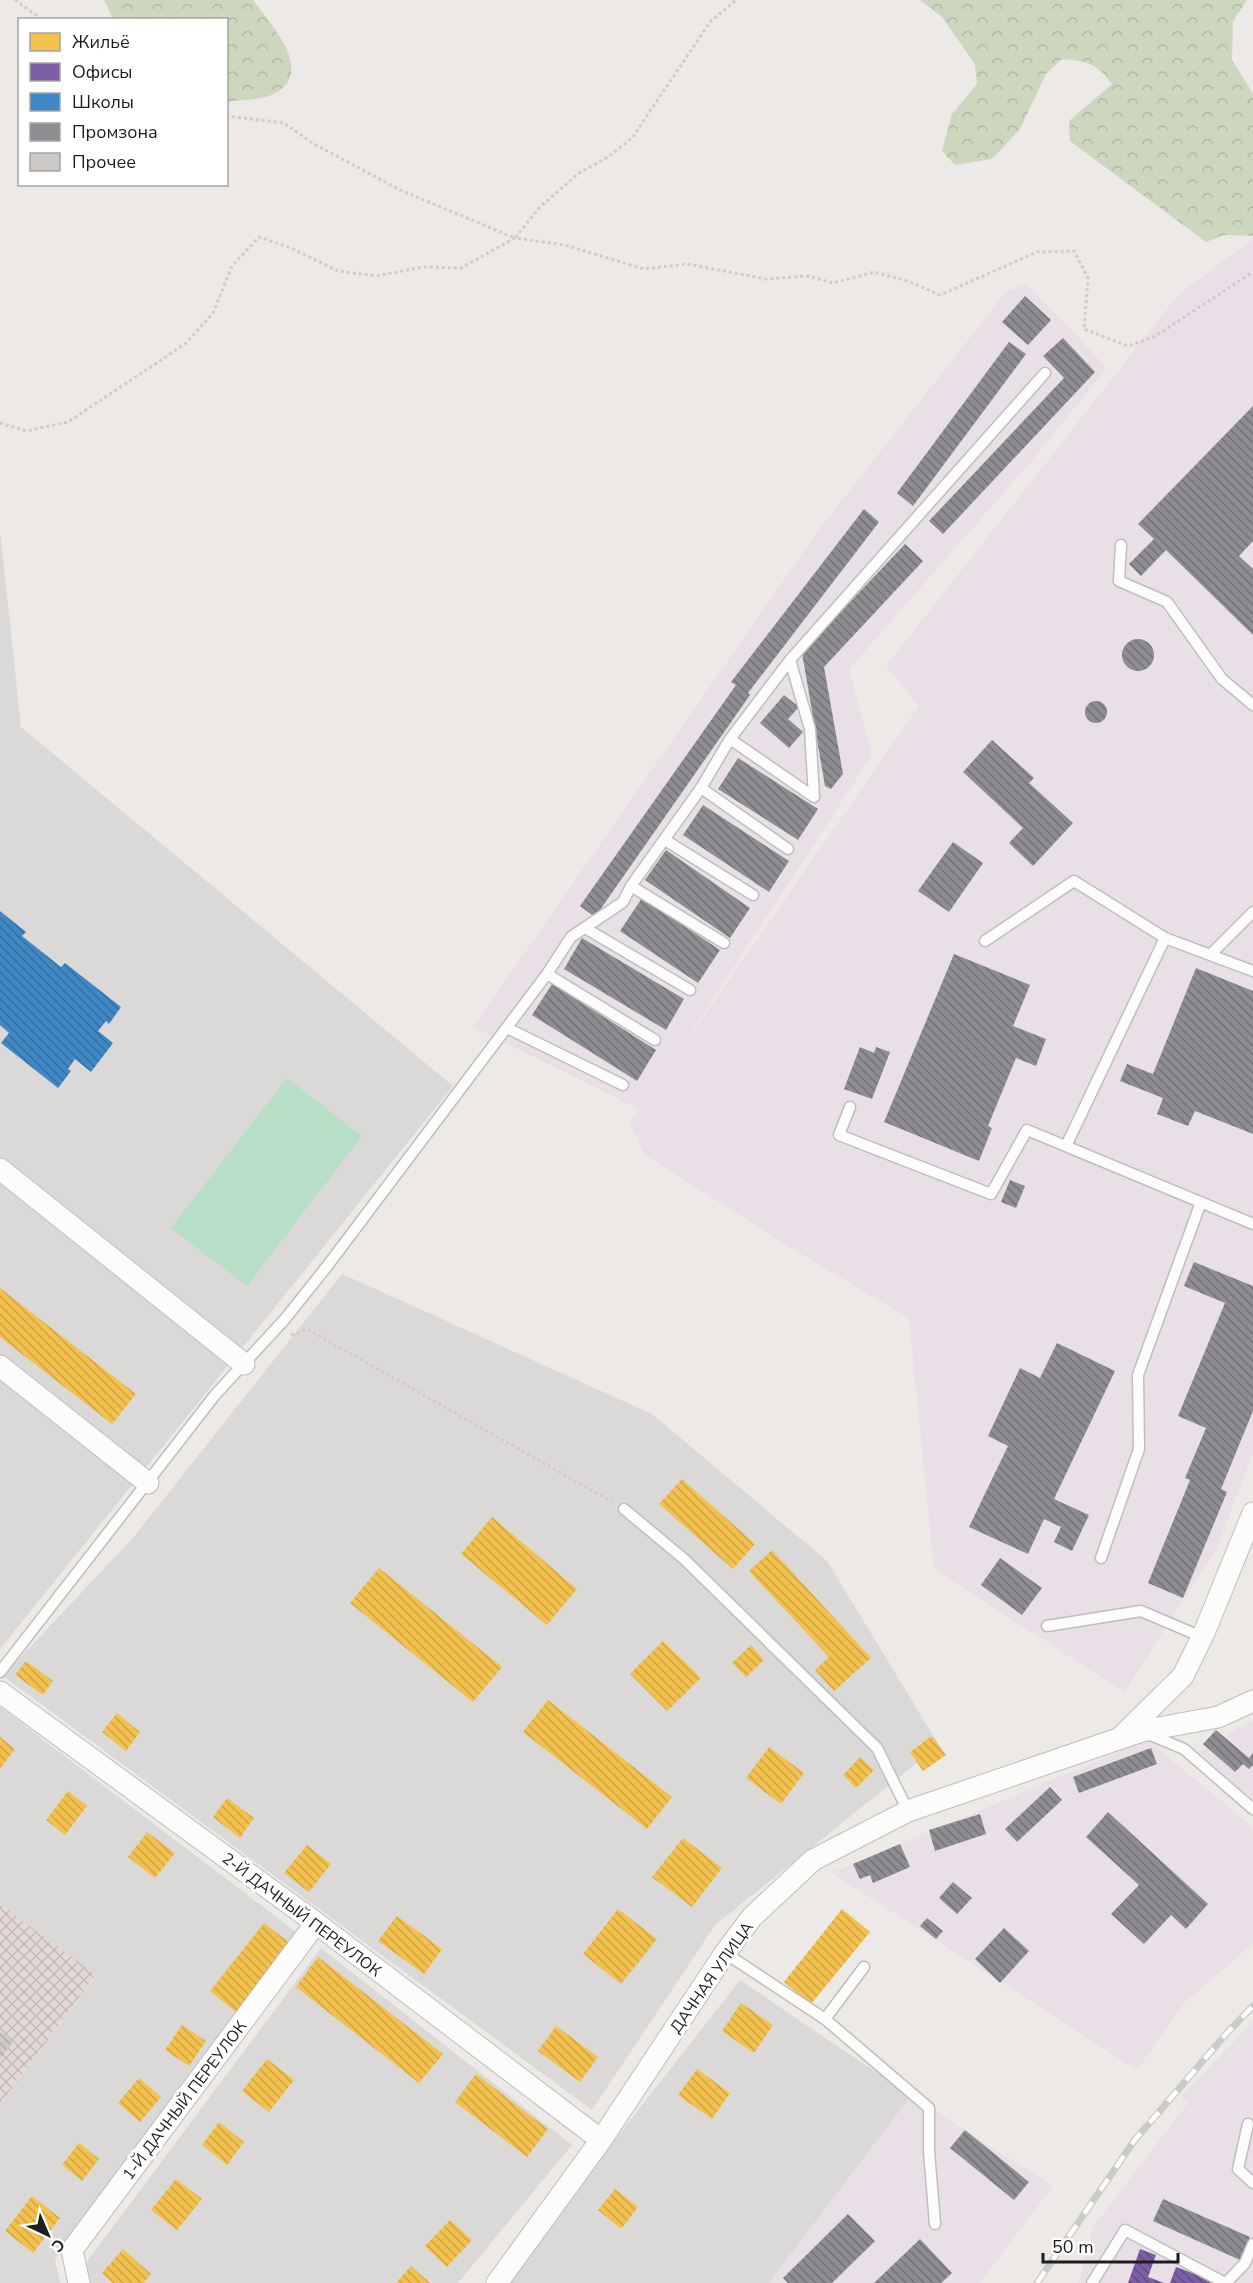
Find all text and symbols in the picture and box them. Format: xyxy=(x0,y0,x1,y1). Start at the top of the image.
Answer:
legend xyxy=(18,18,228,186)
text: Жильё xyxy=(72,30,130,54)
text: Офисы xyxy=(72,60,132,84)
text: Школы xyxy=(72,90,134,114)
text: Промзона xyxy=(72,120,158,144)
text: Прочее xyxy=(72,150,136,174)
street label: 2-Й ДАЧНЫЙ ПЕРЕУЛОК xyxy=(217,1848,386,1982)
street label: ДАЧНАЯ УЛИЦА xyxy=(665,1917,759,2038)
street label: 1-Й ДАЧНЫЙ ПЕРЕУЛОК xyxy=(118,2016,252,2185)
north arrow xyxy=(18,2205,78,2265)
scale bar xyxy=(1043,2226,1178,2264)
text: С xyxy=(46,2233,69,2257)
text: 50 m xyxy=(1052,2235,1094,2259)

